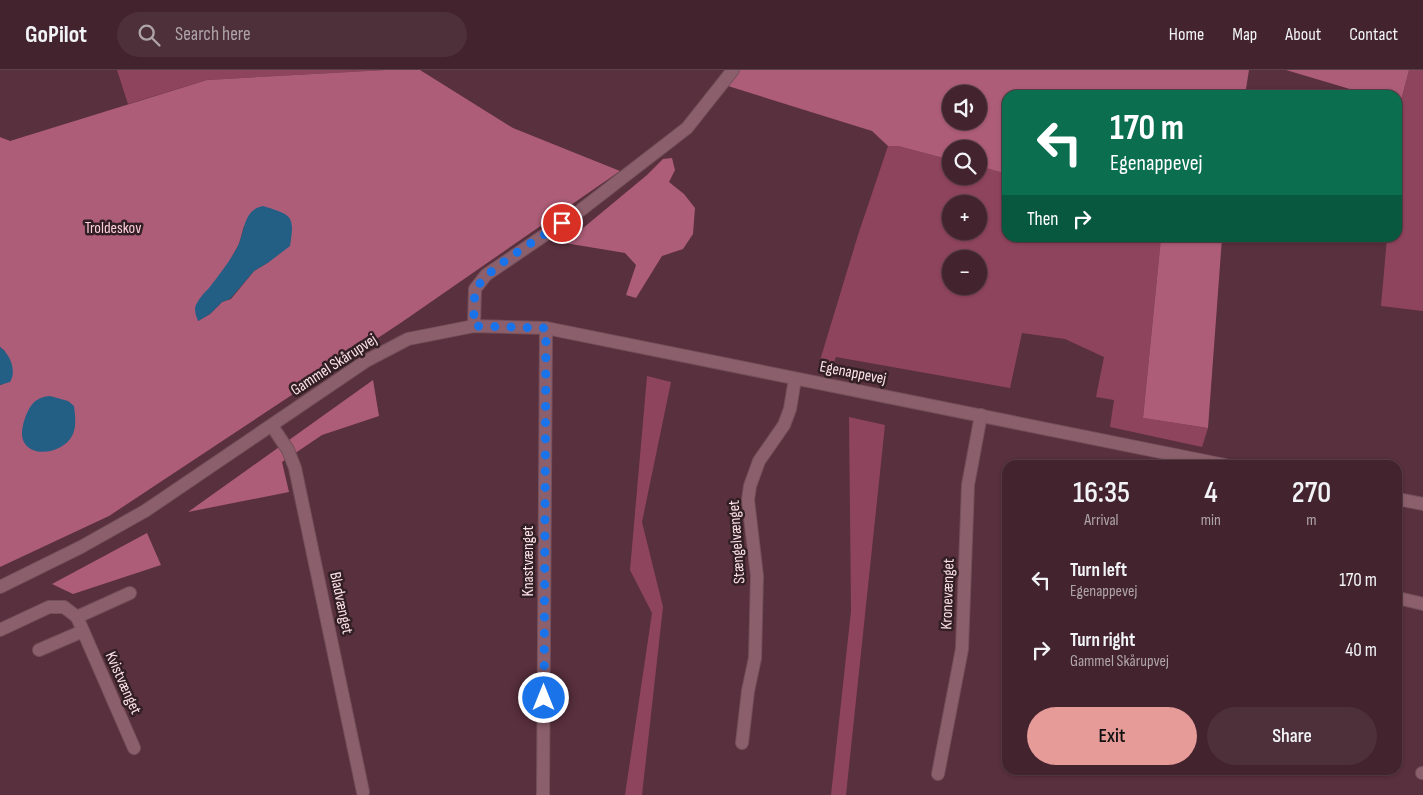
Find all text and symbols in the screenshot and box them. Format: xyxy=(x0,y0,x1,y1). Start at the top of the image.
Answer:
search box xyxy=(117,12,467,57)
text: GoPilot xyxy=(25,20,87,49)
icon: search xyxy=(135,21,163,49)
text: Search here xyxy=(175,23,251,46)
text: Home xyxy=(1169,24,1204,45)
text: Map xyxy=(1232,24,1257,45)
text: About xyxy=(1285,24,1321,45)
text: Contact xyxy=(1349,24,1398,45)
map controls xyxy=(942,85,987,295)
button: sound xyxy=(942,85,987,130)
text: 170 m xyxy=(1110,107,1184,150)
icon: left xyxy=(1027,110,1092,175)
button: search xyxy=(942,140,987,185)
text: Egenappevej xyxy=(1110,150,1203,177)
button: + xyxy=(942,195,987,240)
pin xyxy=(541,202,583,244)
icon: right xyxy=(1068,205,1096,233)
text: Then xyxy=(1027,208,1058,231)
icon: arrive xyxy=(548,209,576,237)
park label: Troldeskov xyxy=(85,219,141,238)
button: − xyxy=(942,250,987,295)
street label: Gammel Skårupvej xyxy=(287,330,381,400)
street label: Egenappevej xyxy=(818,357,888,389)
text: 16:35 xyxy=(1073,475,1130,511)
text: 4 xyxy=(1204,475,1218,511)
text: 270 xyxy=(1292,475,1331,511)
street label: Stængelvænget xyxy=(725,499,749,584)
text: Arrival xyxy=(1084,511,1119,530)
text: min xyxy=(1201,511,1221,530)
text: m xyxy=(1306,511,1317,530)
street label: Knastvænget xyxy=(519,525,538,596)
street label: Kronevænget xyxy=(937,558,959,630)
text: Turn left xyxy=(1070,559,1127,582)
icon: left xyxy=(1027,566,1055,594)
text: 170 m xyxy=(1339,569,1377,592)
street label: Bladvænget xyxy=(325,570,357,636)
text: Egenappevej xyxy=(1070,582,1137,601)
text: Turn right xyxy=(1070,629,1135,652)
icon: right xyxy=(1027,636,1055,664)
text: 40 m xyxy=(1345,639,1377,662)
street label: Kvistvænget xyxy=(101,649,145,717)
text: Gammel Skårupvej xyxy=(1070,652,1169,671)
position arrow xyxy=(517,671,569,723)
button: Exit xyxy=(1027,707,1197,765)
button: Share xyxy=(1207,707,1377,765)

